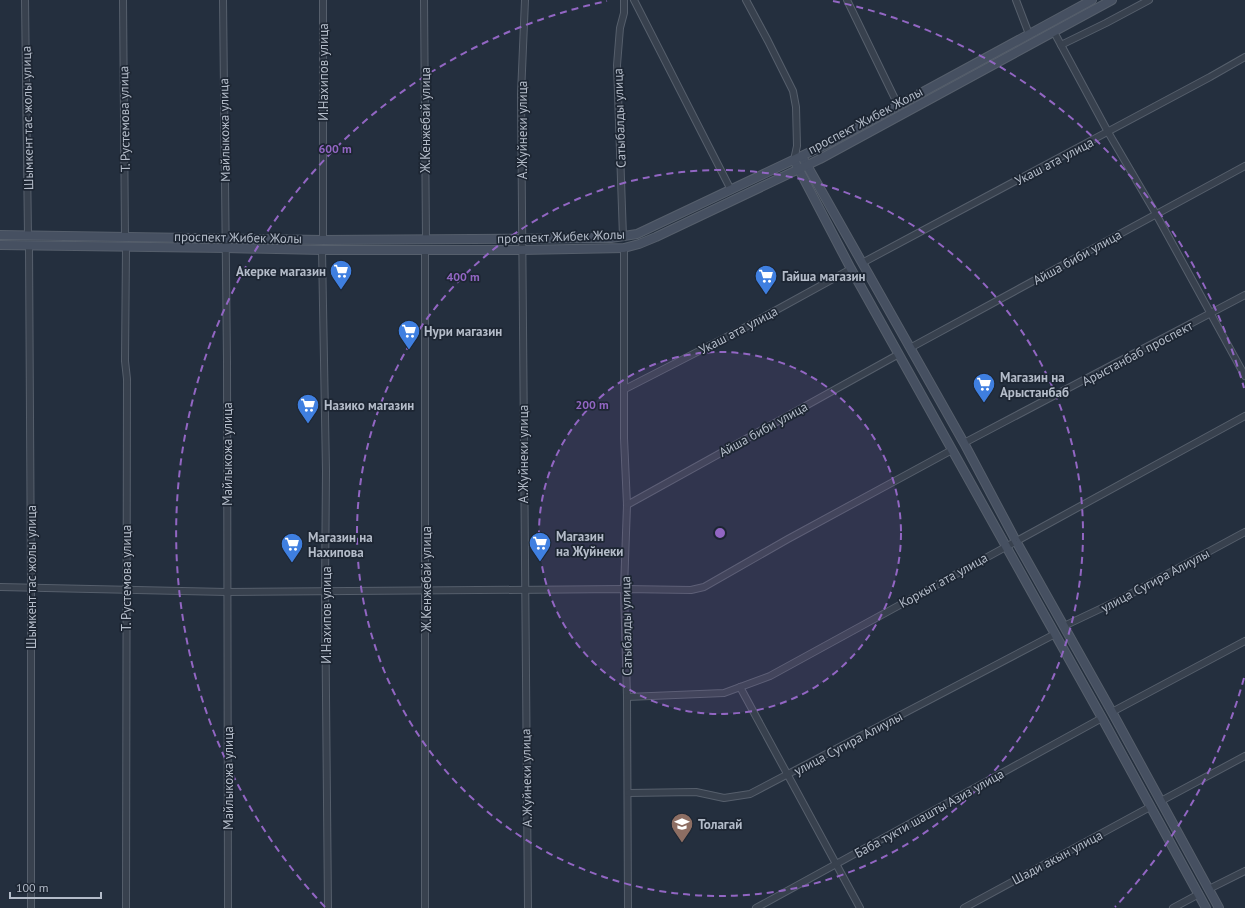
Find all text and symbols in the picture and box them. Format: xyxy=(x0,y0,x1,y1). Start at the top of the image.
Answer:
street label: И.Нахипов улица xyxy=(315,23,332,121)
street label: Шымкент тас жолы улица xyxy=(18,46,37,190)
street label: Т. Рустемова улица xyxy=(115,66,134,172)
street label: Ж.Кенжебай улица xyxy=(417,67,434,174)
street label: Сатыбалды улица xyxy=(609,68,630,168)
street label: Майлыкожа улица xyxy=(215,78,234,182)
street label: А.Жуйнеки улица xyxy=(514,81,531,179)
street label: проспект Жибек Жолы xyxy=(805,83,926,158)
street label: Укаш ата улица xyxy=(1012,134,1097,189)
text: 600 m xyxy=(318,141,352,156)
street label: проспект Жибек Жолы xyxy=(497,226,625,247)
street label: Айша биби улица xyxy=(1030,226,1125,289)
street label: проспект Жибек Жолы xyxy=(174,228,302,247)
supermarket icon: Акерке магазин xyxy=(328,258,354,291)
place label: Акерке магазин xyxy=(236,263,326,280)
supermarket icon: Гайша магазин xyxy=(753,263,779,296)
place label: Гайша магазин xyxy=(782,268,866,285)
text: 400 m xyxy=(446,269,480,284)
street label: Укаш ата улица xyxy=(696,303,781,358)
street label: Арыстанбаб проспект xyxy=(1079,317,1196,390)
supermarket icon: Нури магазин xyxy=(396,318,422,351)
place label: Нури магазин xyxy=(424,323,502,340)
place label: Магазин на Арыстанбаб xyxy=(1000,369,1069,401)
supermarket icon: Магазин на Арыстанбаб xyxy=(971,371,997,404)
supermarket icon: Назико магазин xyxy=(295,392,321,425)
place label: Назико магазин xyxy=(324,397,414,414)
text: 200 m xyxy=(575,397,609,412)
street label: Айша биби улица xyxy=(716,398,811,461)
street label: Майлыкожа улица xyxy=(219,402,236,506)
street label: А.Жуйнеки улица xyxy=(515,405,532,503)
street label: Шымкент тас жолы улица xyxy=(23,505,40,649)
street label: Т. Рустемова улица xyxy=(118,525,135,631)
street label: Ж.Кенжебай улица xyxy=(418,526,435,633)
centre of rings xyxy=(713,526,727,540)
place label: Магазин на Жуйнеки xyxy=(556,528,623,560)
place label: Магазин на Нахипова xyxy=(308,529,373,561)
supermarket icon: Магазин на Жуйнеки xyxy=(527,530,553,563)
supermarket icon: Магазин на Нахипова xyxy=(279,531,305,564)
street label: улица Сугира Алиулы xyxy=(1098,545,1212,616)
street label: Коркыт ата улица xyxy=(896,549,991,612)
street label: И.Нахипов улица xyxy=(318,566,335,664)
street label: Сатыбалды улица xyxy=(617,576,636,676)
street label: улица Сугира Алиулы xyxy=(791,708,905,779)
street label: Майлыкожа улица xyxy=(220,726,237,830)
street label: А.Жуйнеки улица xyxy=(517,729,536,827)
street label: Баба тукти шашты Азиз улица xyxy=(851,765,1007,862)
school or university icon: Толагай xyxy=(669,811,695,844)
place label: Толагай xyxy=(698,816,742,833)
street label: Шади акын улица xyxy=(1009,826,1105,888)
scale bar xyxy=(10,874,101,900)
text: 100 m xyxy=(16,880,49,895)

